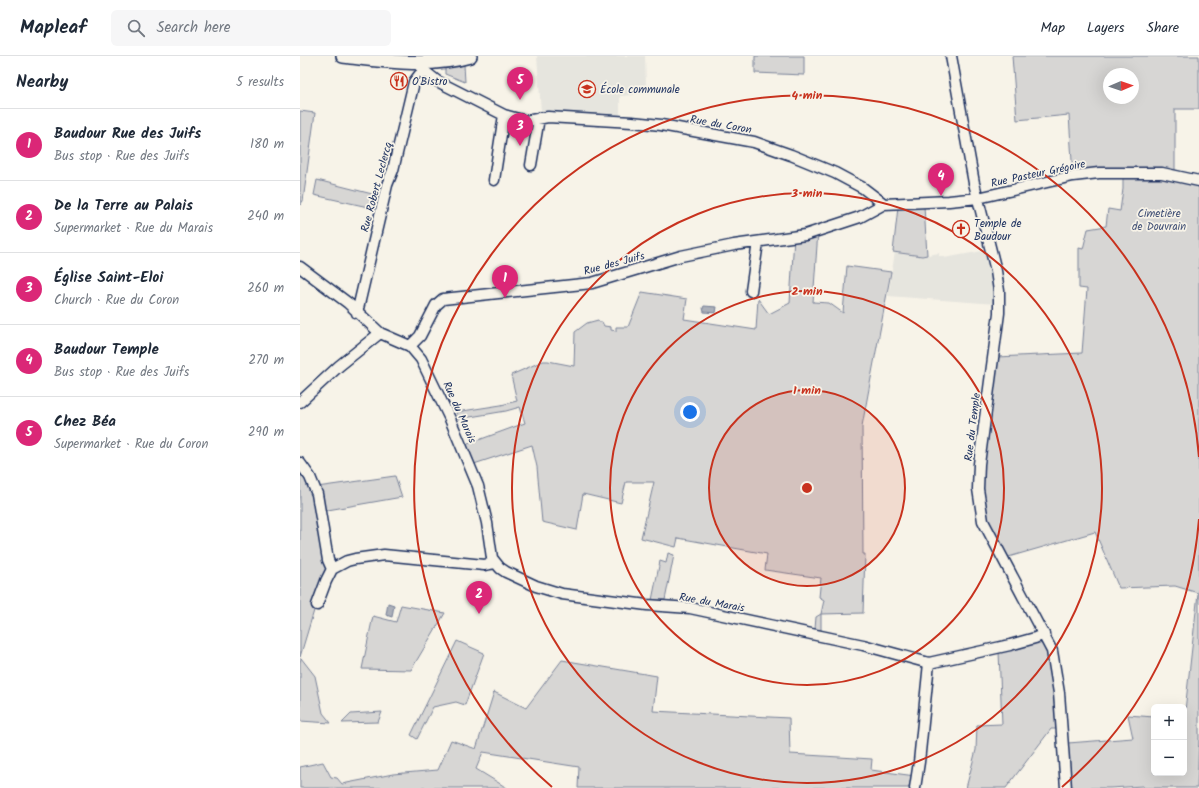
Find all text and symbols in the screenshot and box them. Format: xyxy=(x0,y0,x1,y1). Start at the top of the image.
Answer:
search box xyxy=(111,10,391,46)
text: Mapleaf xyxy=(20,13,87,43)
text: Search here xyxy=(157,16,231,40)
icon: search xyxy=(125,17,147,39)
text: Map xyxy=(1041,17,1065,39)
text: Layers xyxy=(1087,17,1125,39)
text: Share xyxy=(1147,17,1179,39)
pin: 5 xyxy=(507,67,533,100)
north arrow xyxy=(1103,68,1139,104)
text: Nearby xyxy=(16,69,68,96)
restaurant icon: O'Bistro xyxy=(389,71,409,91)
text: 5 results xyxy=(236,72,284,93)
place label: O'Bistro xyxy=(412,73,448,91)
school or university icon: École communale xyxy=(577,79,597,99)
place label: École communale xyxy=(600,81,680,99)
text: 4 min xyxy=(792,86,823,105)
street label: Rue du Coron xyxy=(689,111,753,139)
pin: 3 xyxy=(507,113,533,146)
text: Baudour Rue des Juifs xyxy=(54,122,201,146)
text: 1 xyxy=(27,134,31,155)
text: 180 m xyxy=(250,134,284,155)
street label: Rue Robert Leclercq xyxy=(356,140,398,234)
text: Bus stop · Rue des Juifs xyxy=(54,146,189,167)
street label: Rue Pasteur Grégoire xyxy=(989,155,1087,193)
pin: 4 xyxy=(928,163,954,196)
text: 3 min xyxy=(791,184,823,203)
text: De la Terre au Palais xyxy=(54,194,193,218)
park label: Cimetière de Douvrain xyxy=(1132,205,1186,236)
text: 2 xyxy=(25,206,33,227)
text: 240 m xyxy=(247,206,284,227)
place label: Temple de Baudour xyxy=(974,215,1021,246)
text: Supermarket · Rue du Marais xyxy=(54,218,213,239)
church icon: Temple de Baudour xyxy=(951,219,971,239)
street label: Rue des Juifs xyxy=(582,247,647,281)
pin: 1 xyxy=(492,265,518,298)
text: Église Saint-Eloi xyxy=(54,266,163,290)
text: 3 xyxy=(25,278,33,299)
text: 260 m xyxy=(247,278,284,299)
text: 2 min xyxy=(791,282,823,301)
text: Church · Rue du Coron xyxy=(54,290,179,311)
text: Baudour Temple xyxy=(54,338,159,362)
text: 4 xyxy=(25,350,33,371)
text: 270 m xyxy=(248,350,284,371)
text: Bus stop · Rue des Juifs xyxy=(54,362,189,383)
street label: Rue du Marais xyxy=(437,378,481,447)
text: 1 min xyxy=(793,381,821,400)
street label: Rue du Temple xyxy=(960,392,986,462)
your location xyxy=(680,402,700,422)
text: Chez Béa xyxy=(54,410,116,434)
text: 5 xyxy=(26,422,32,443)
text: 290 m xyxy=(248,422,284,443)
text: Supermarket · Rue du Coron xyxy=(54,434,208,455)
centre of rings xyxy=(800,481,814,495)
pin: 2 xyxy=(466,581,492,614)
street label: Rue du Marais xyxy=(678,588,746,618)
map controls xyxy=(1151,704,1187,776)
button: + xyxy=(1151,704,1187,740)
button: − xyxy=(1151,740,1187,776)

